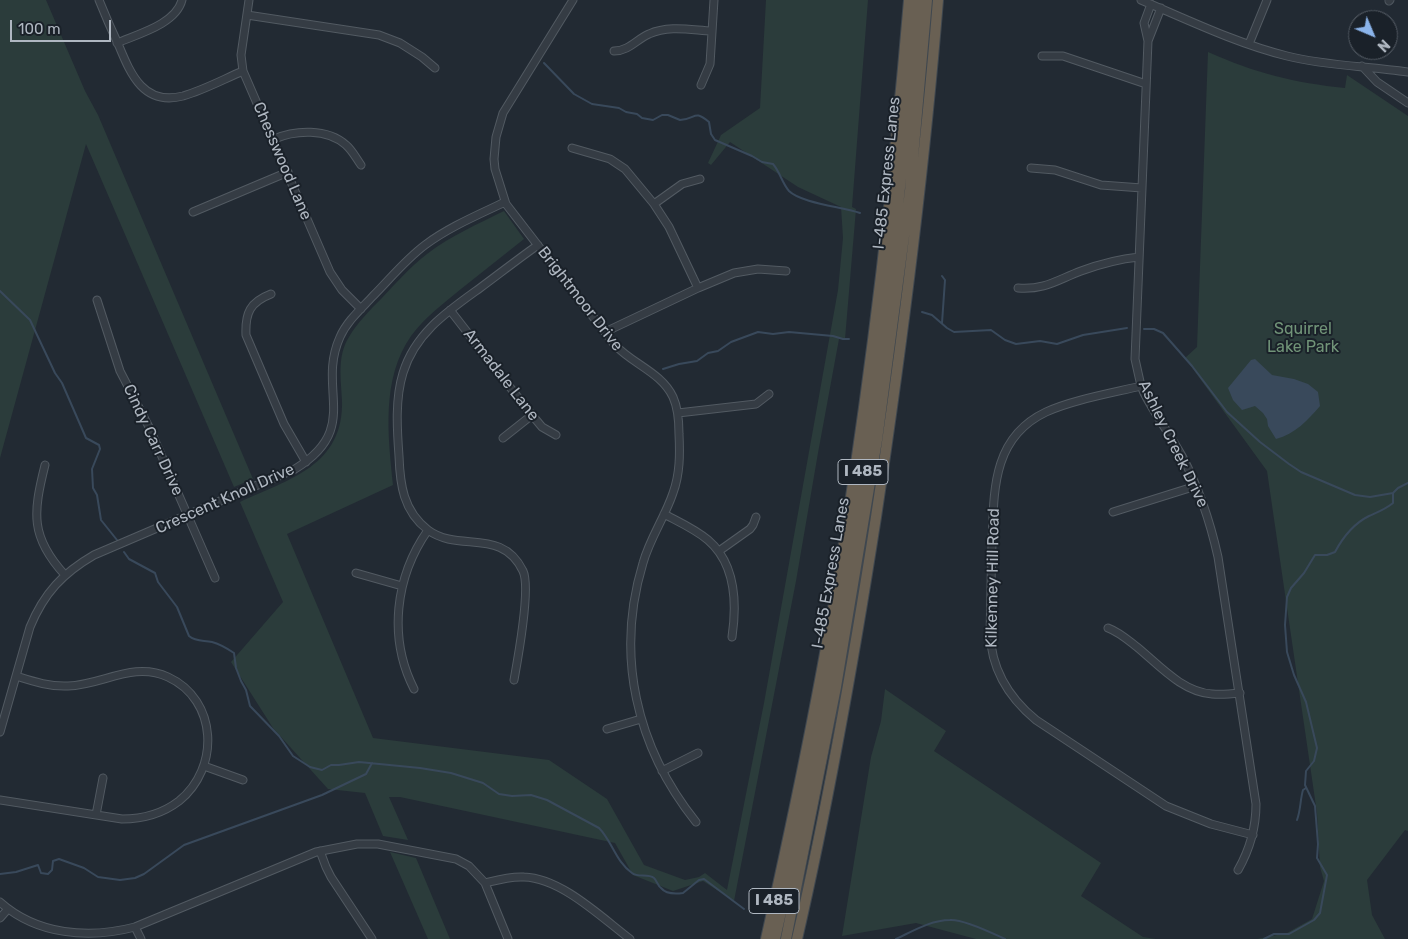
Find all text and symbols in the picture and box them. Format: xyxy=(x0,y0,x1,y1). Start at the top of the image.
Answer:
scale bar xyxy=(12,10,114,42)
north arrow xyxy=(1348,10,1398,60)
text: 100 m xyxy=(18,20,60,38)
text: N xyxy=(1374,36,1393,55)
street label: I-485 Express Lanes xyxy=(869,96,905,250)
street label: Chesswood Lane xyxy=(248,99,316,223)
street label: Brightmoor Drive xyxy=(533,243,627,355)
park label: Squirrel Lake Park xyxy=(1267,319,1339,357)
street label: Armadale Lane xyxy=(459,325,543,425)
street label: Ashley Creek Drive xyxy=(1134,377,1212,511)
street label: Cindy Carr Drive xyxy=(119,381,187,499)
street label: Crescent Knoll Drive xyxy=(153,460,297,538)
road number: I 485 xyxy=(838,460,888,484)
street label: I-485 Express Lanes xyxy=(808,496,854,650)
street label: Kilkenney Hill Road xyxy=(982,508,1004,648)
road number: I 485 xyxy=(749,888,799,914)

